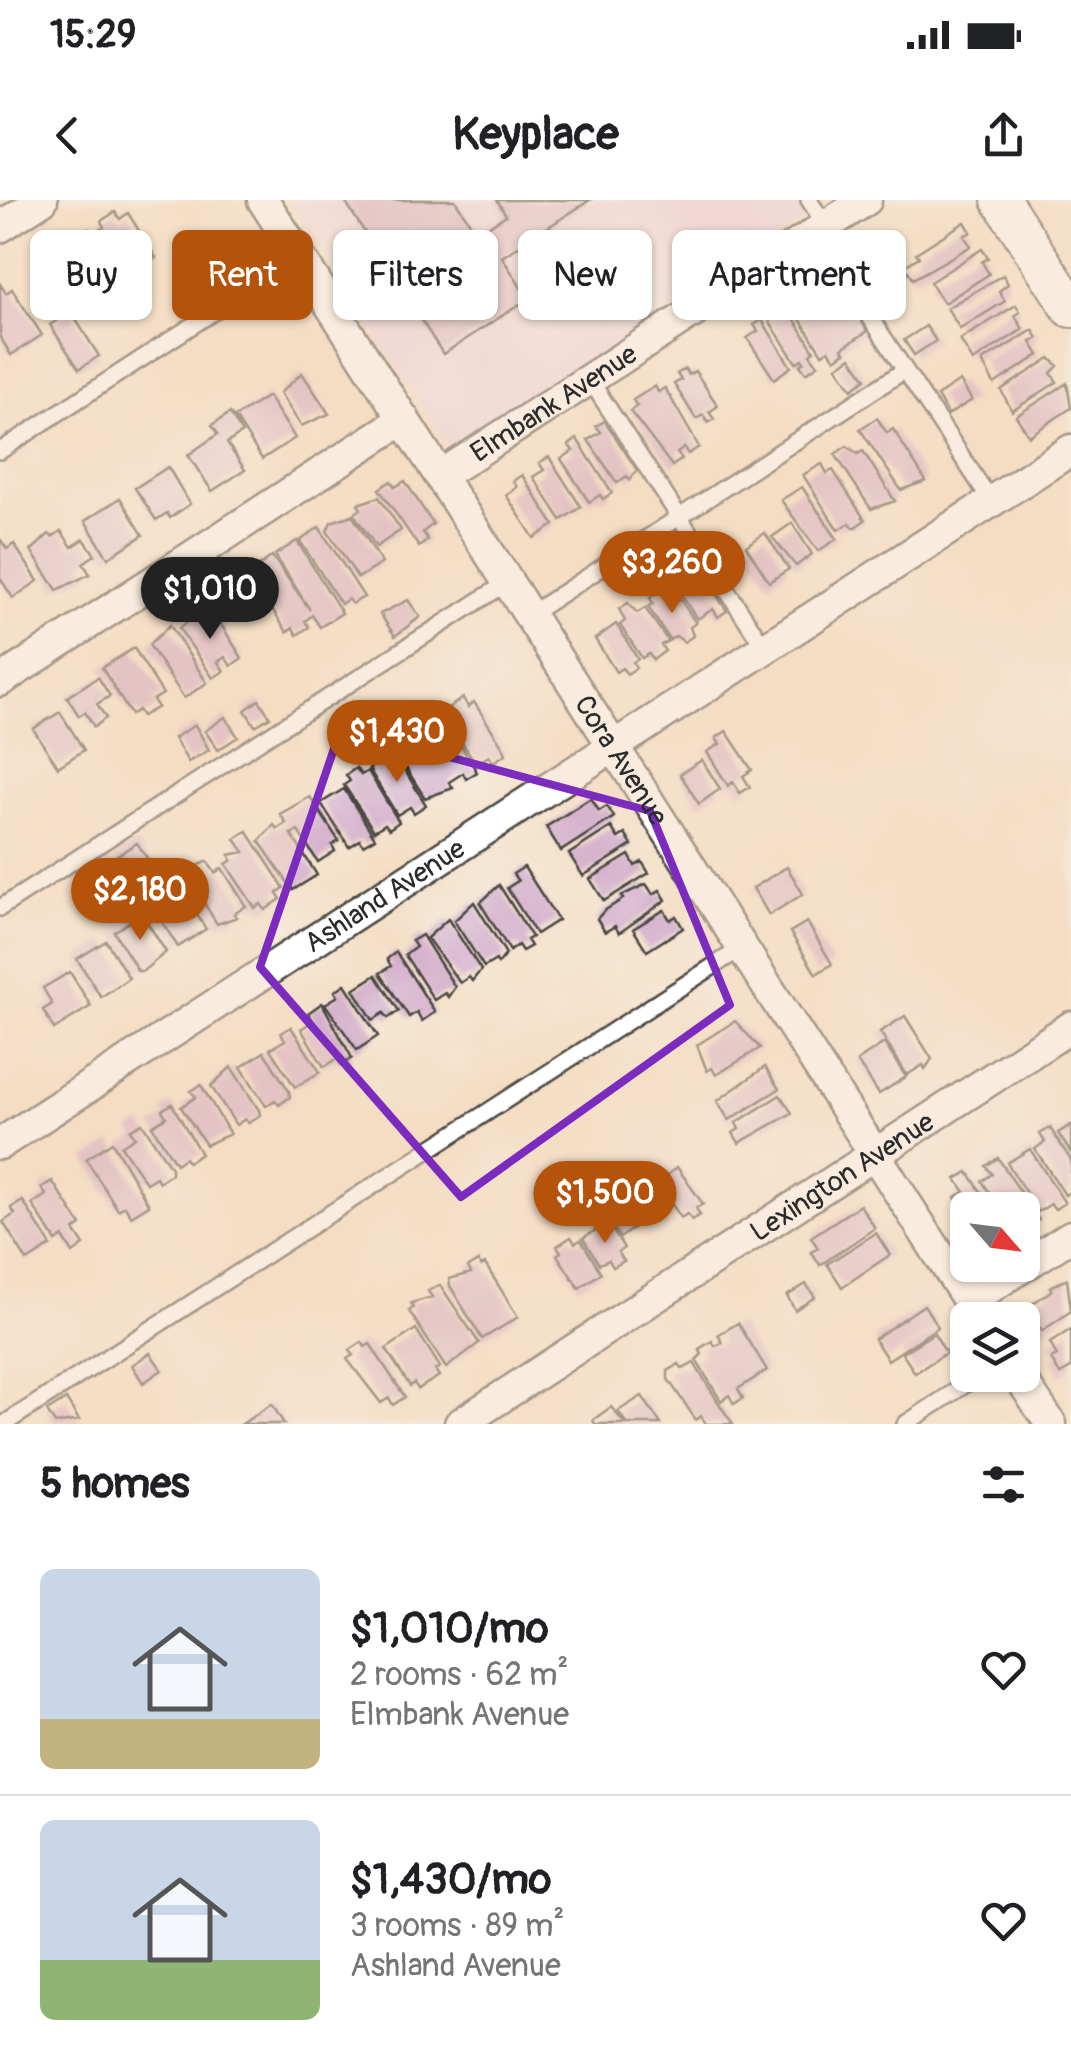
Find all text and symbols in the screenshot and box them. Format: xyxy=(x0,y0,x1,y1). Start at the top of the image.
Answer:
text: 15:29 xyxy=(50,11,136,59)
text: Keyplace xyxy=(452,107,619,163)
icon: back xyxy=(40,108,95,163)
icon: share xyxy=(976,108,1031,163)
chip: Buy xyxy=(30,230,152,320)
chip: Rent xyxy=(172,230,313,320)
chip: Filters xyxy=(333,230,498,320)
chip: New xyxy=(518,230,652,320)
chip: Apartment xyxy=(672,230,906,320)
street label: Elmbank Avenue xyxy=(464,337,644,471)
pin: $3,260 xyxy=(591,531,753,616)
text: $3,260 xyxy=(621,543,723,583)
pin: $1,010 xyxy=(129,557,291,642)
text: $1,010 xyxy=(163,569,257,609)
street label: Cora Avenue xyxy=(566,689,675,832)
pin: $1,430 xyxy=(316,700,478,785)
text: $1,430 xyxy=(349,712,445,752)
street label: Ashland Avenue xyxy=(298,831,472,961)
pin: $2,180 xyxy=(59,858,221,943)
text: $2,180 xyxy=(93,870,187,910)
street label: Lexington Avenue xyxy=(744,1105,941,1250)
pin: $1,500 xyxy=(524,1161,686,1246)
text: $1,500 xyxy=(555,1173,655,1213)
north arrow xyxy=(950,1192,1040,1282)
map controls xyxy=(950,1192,1040,1392)
button: layers xyxy=(950,1302,1040,1392)
icon: filters xyxy=(976,1457,1031,1512)
text: 5 homes xyxy=(40,1458,190,1510)
text: $1,010/mo xyxy=(350,1603,549,1655)
icon: home xyxy=(120,1609,240,1729)
icon: heart xyxy=(976,1642,1031,1697)
text: 2 rooms · 62 m² xyxy=(350,1655,568,1695)
text: Elmbank Avenue xyxy=(350,1695,569,1735)
text: $1,430/mo xyxy=(350,1854,551,1906)
icon: home xyxy=(120,1860,240,1980)
icon: heart xyxy=(976,1893,1031,1948)
text: 3 rooms · 89 m² xyxy=(350,1906,564,1946)
text: Ashland Avenue xyxy=(350,1946,561,1986)

